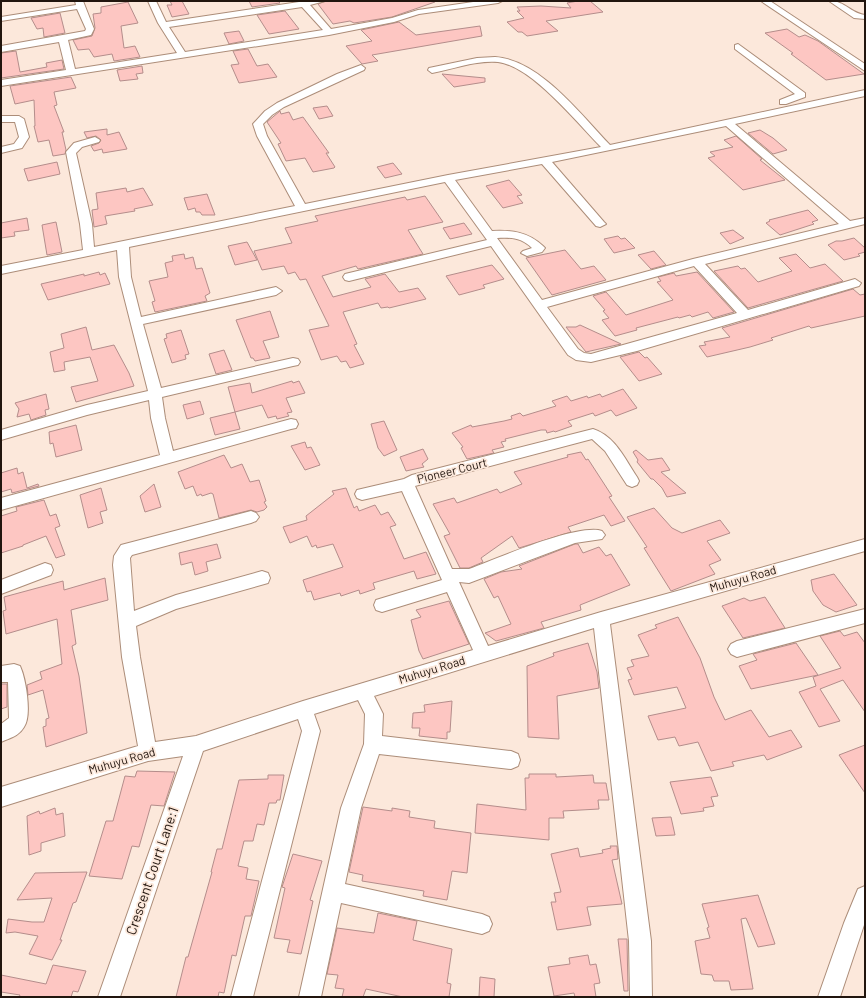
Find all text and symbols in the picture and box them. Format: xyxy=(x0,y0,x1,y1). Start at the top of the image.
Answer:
street label: Pioneer Court xyxy=(415,455,488,486)
street label: Muhuyu Road xyxy=(708,562,778,594)
street label: Muhuyu Road xyxy=(397,652,467,686)
street label: Muhuyu Road xyxy=(87,744,157,776)
street label: Crescent Court Lane:1 xyxy=(122,805,181,937)

